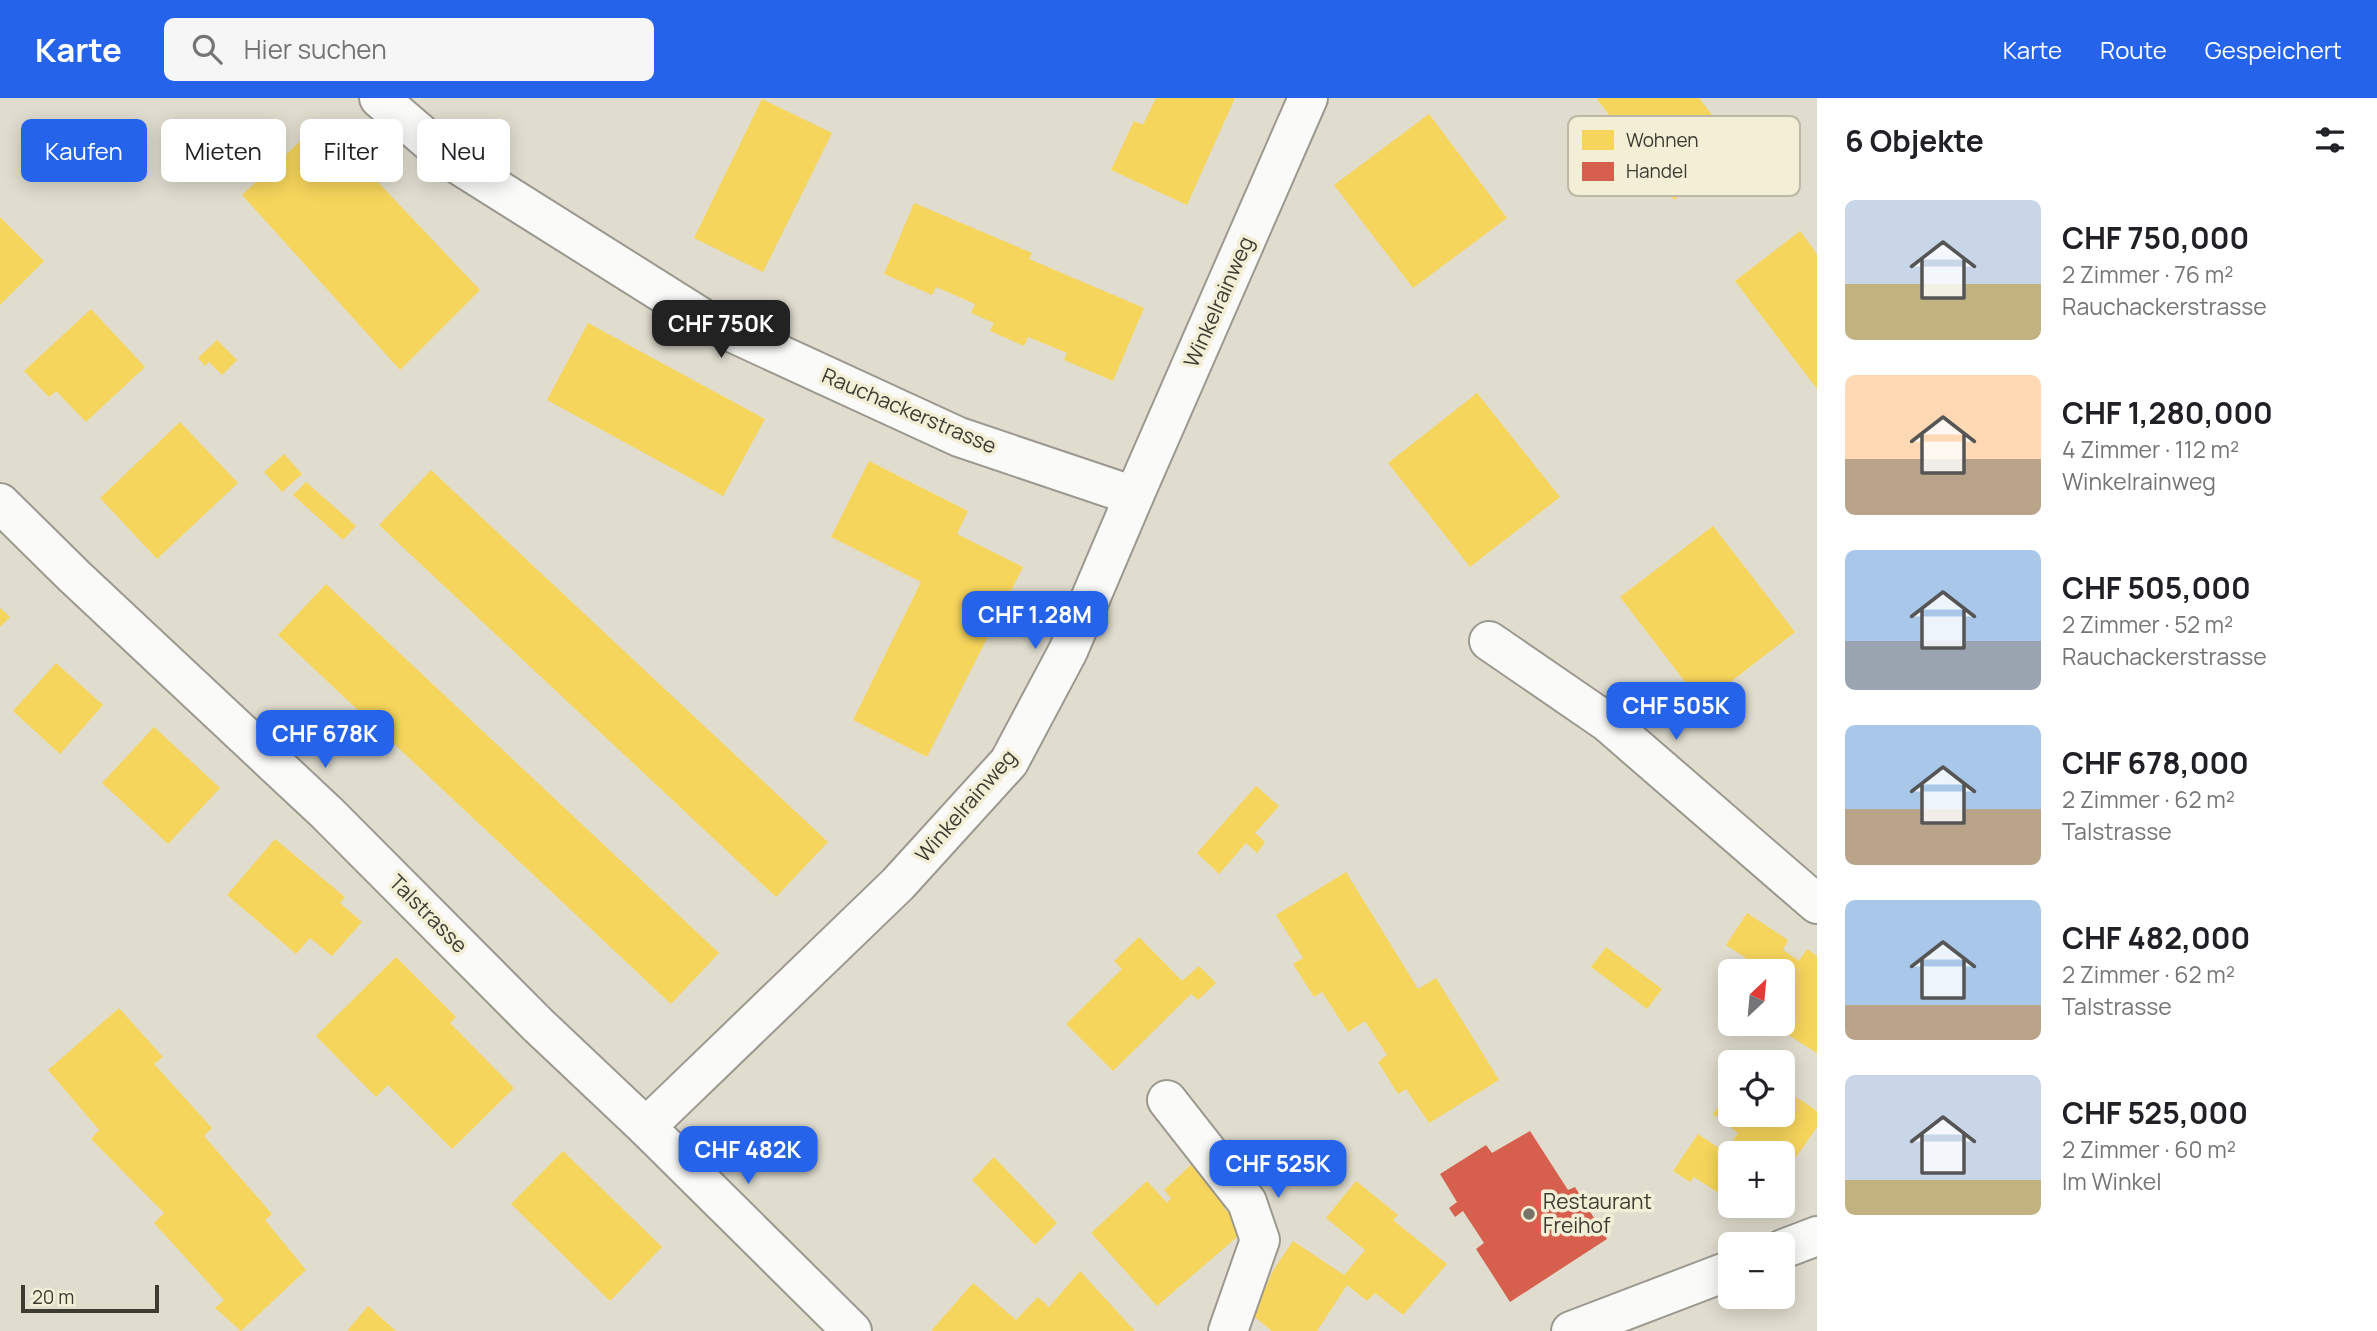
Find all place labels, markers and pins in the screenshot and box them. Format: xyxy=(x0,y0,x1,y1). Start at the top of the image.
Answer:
pin: CHF 750K xyxy=(649,300,793,360)
pin: CHF 1.28M xyxy=(955,592,1115,651)
pin: CHF 505K xyxy=(1604,682,1748,742)
pin: CHF 678K xyxy=(253,710,397,770)
pin: CHF 482K xyxy=(676,1126,820,1186)
pin: CHF 525K xyxy=(1206,1140,1350,1200)
place label: Restaurant Freihof xyxy=(1543,1187,1652,1239)
marker: Restaurant Freihof xyxy=(1521,1206,1537,1222)

